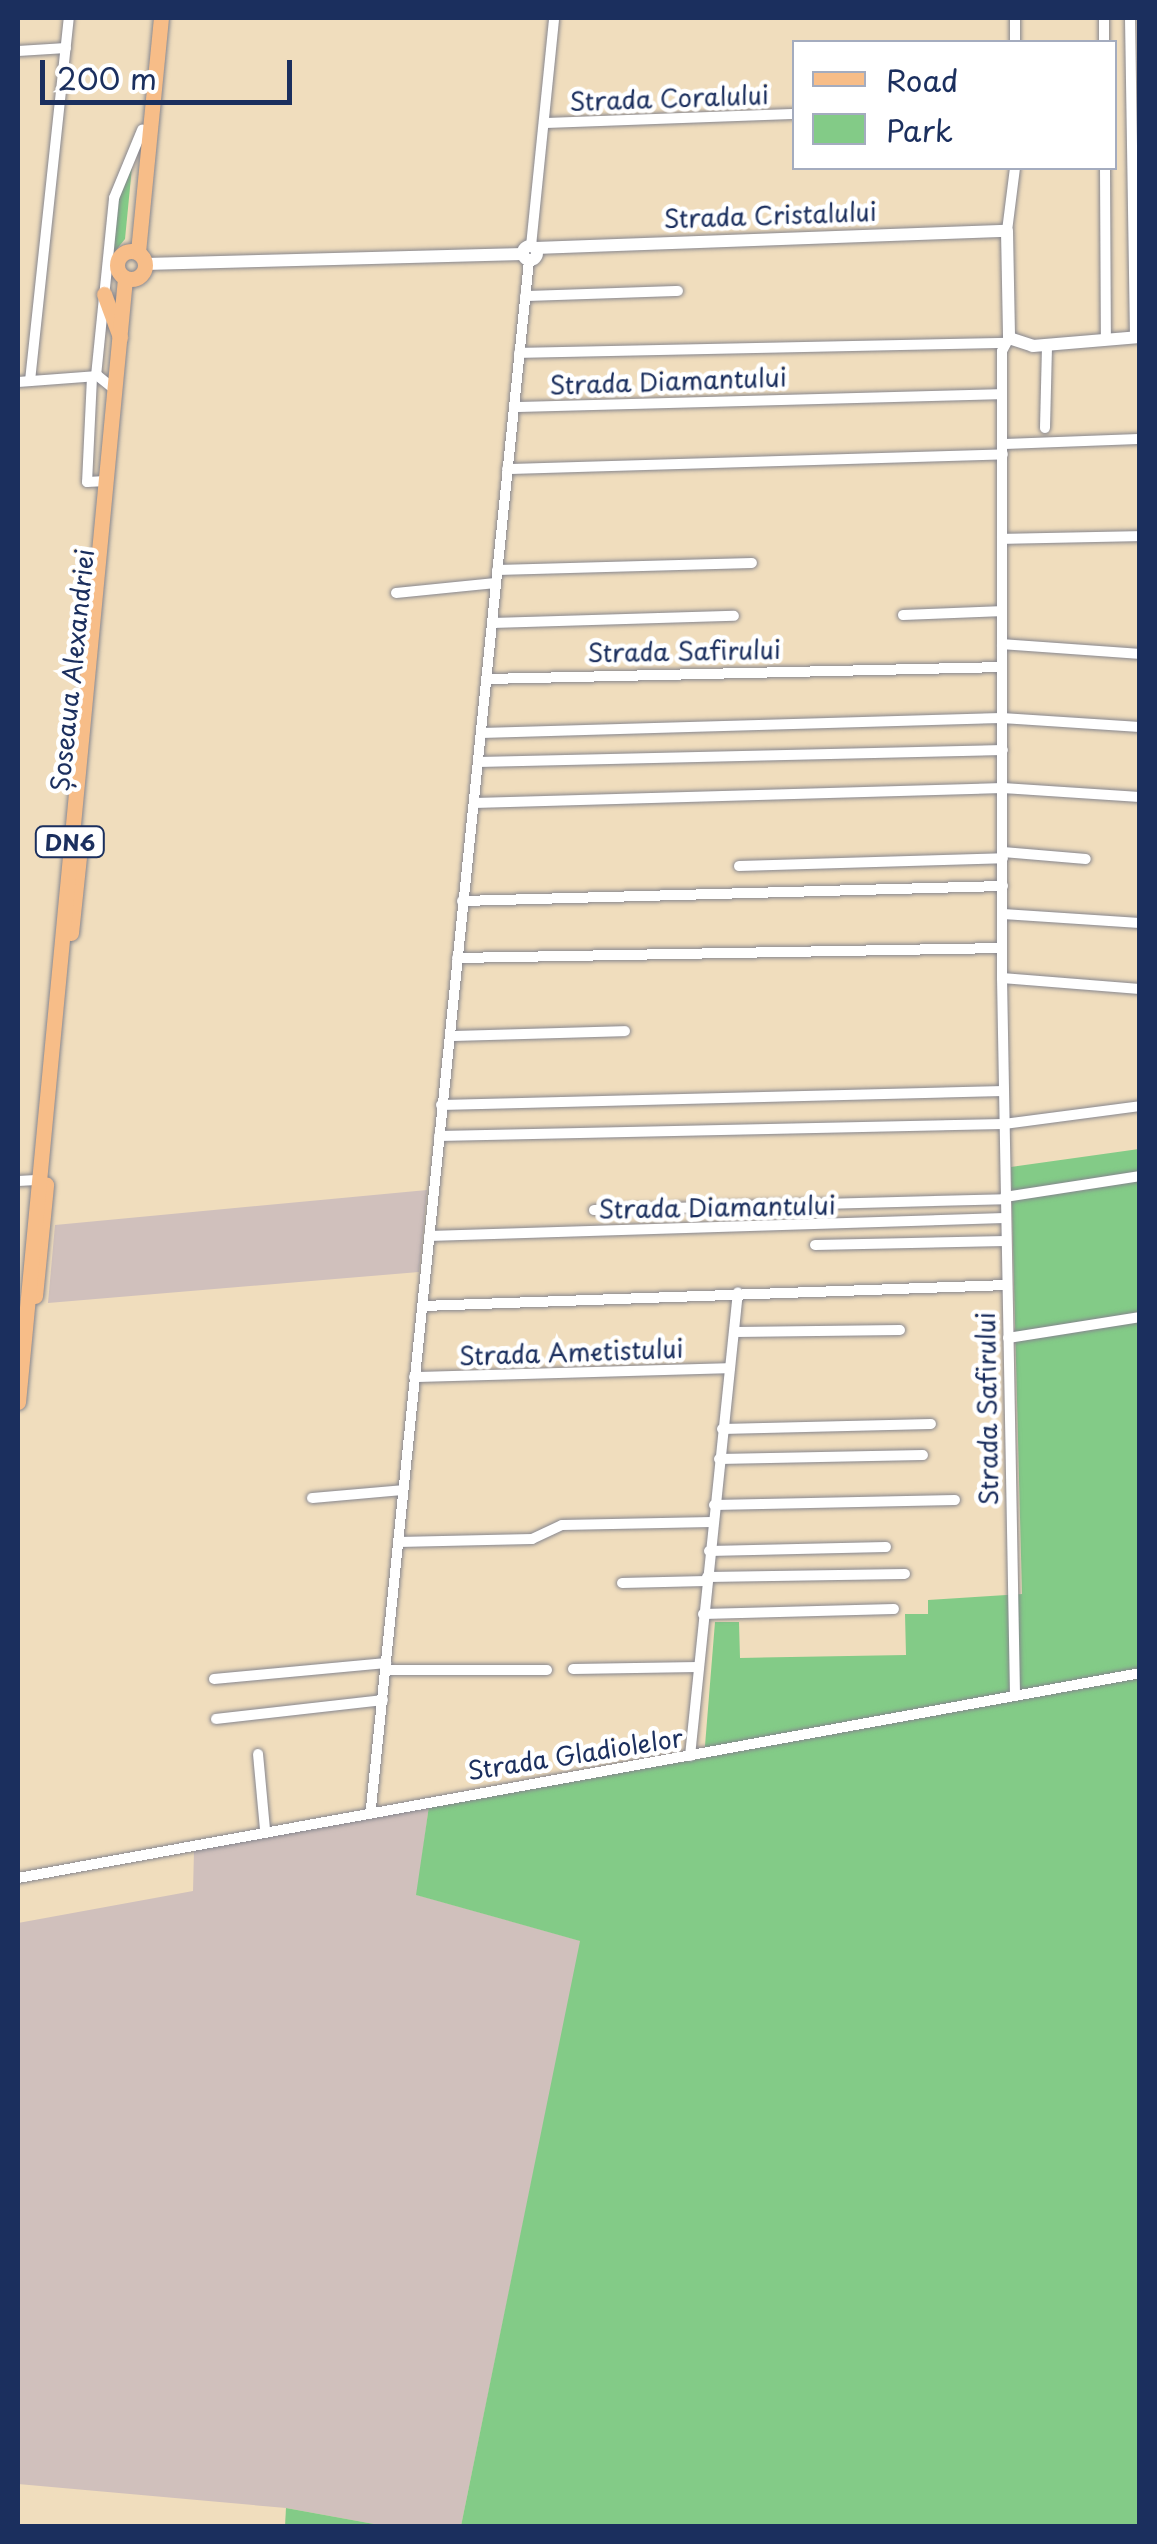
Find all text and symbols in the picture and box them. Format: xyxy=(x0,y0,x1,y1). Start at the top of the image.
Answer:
scale bar xyxy=(45,40,298,102)
legend xyxy=(792,40,1117,170)
text: 200 m xyxy=(57,55,157,100)
text: Road xyxy=(886,57,959,102)
street label: Strada Coralului xyxy=(570,80,768,116)
text: Park xyxy=(886,107,953,152)
street label: Strada Cristalului xyxy=(663,196,877,234)
street label: Strada Diamantului xyxy=(549,362,787,400)
street label: Șoseaua Alexandriei xyxy=(44,547,100,793)
street label: Strada Safirului xyxy=(588,634,780,668)
road number: DN6 xyxy=(32,825,108,859)
street label: Strada Diamantului xyxy=(599,1190,835,1224)
street label: Strada Safirului xyxy=(970,1313,1004,1505)
street label: Strada Ametistului xyxy=(458,1333,684,1371)
street label: Strada Gladiolelor xyxy=(464,1722,686,1786)

